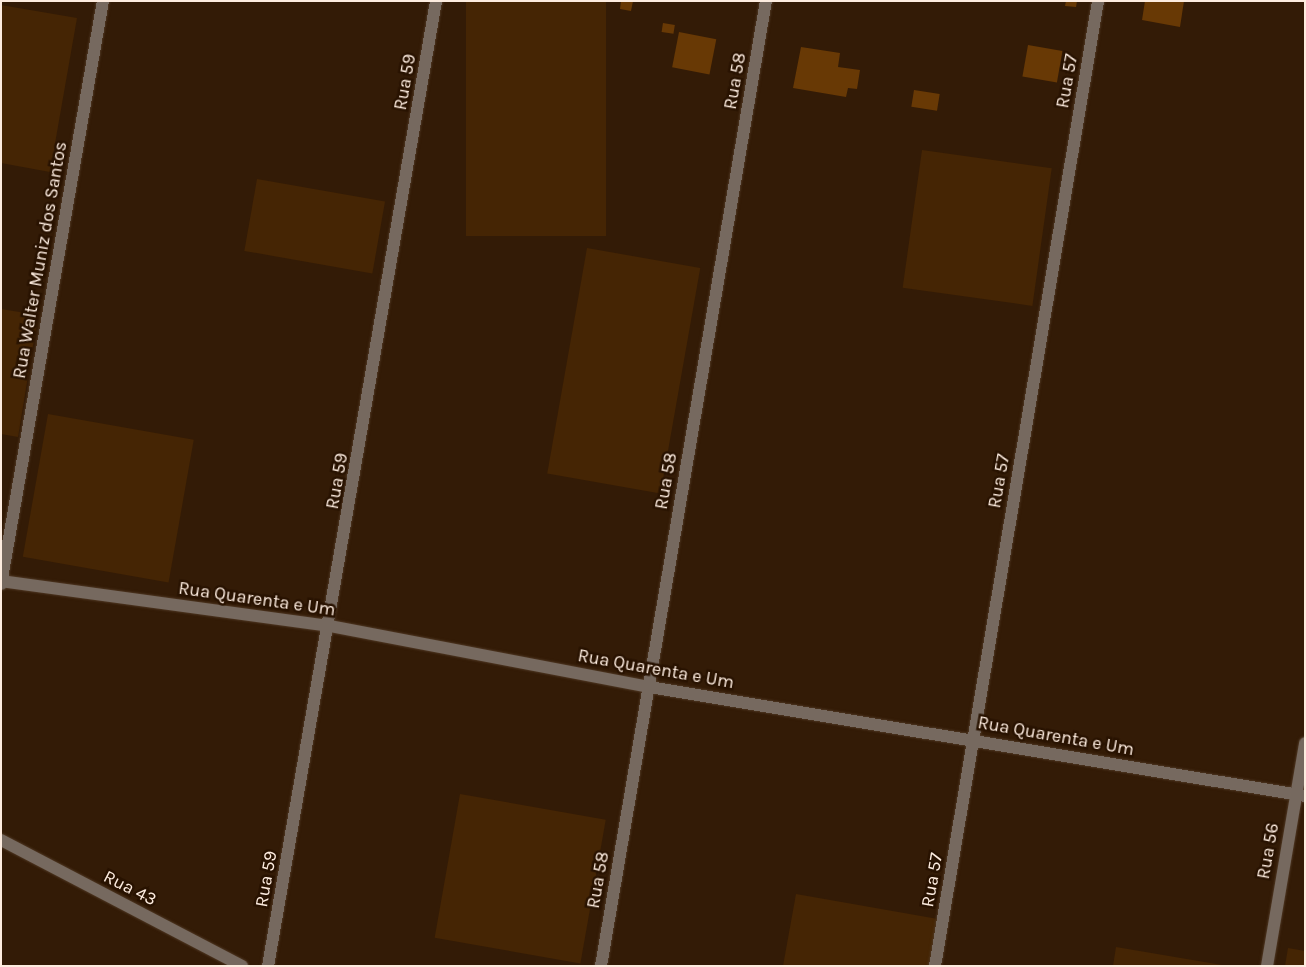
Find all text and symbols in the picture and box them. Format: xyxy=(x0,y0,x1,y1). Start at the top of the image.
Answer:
street label: Rua 58 xyxy=(719,51,751,111)
street label: Rua 59 xyxy=(389,52,421,112)
street label: Rua 57 xyxy=(1052,52,1082,110)
street label: Rua Walter Muniz dos Santos xyxy=(8,140,72,380)
street label: Rua 59 xyxy=(321,451,353,511)
street label: Rua 58 xyxy=(650,451,682,511)
street label: Rua 57 xyxy=(984,452,1014,510)
street label: Rua Quarenta e Um xyxy=(177,577,337,621)
street label: Rua Quarenta e Um xyxy=(576,645,736,693)
street label: Rua Quarenta e Um xyxy=(976,712,1136,760)
street label: Rua 56 xyxy=(1252,821,1284,881)
street label: Rua 59 xyxy=(250,849,282,909)
street label: Rua 58 xyxy=(582,850,614,910)
street label: Rua 57 xyxy=(917,851,947,909)
street label: Rua 43 xyxy=(100,865,160,911)

